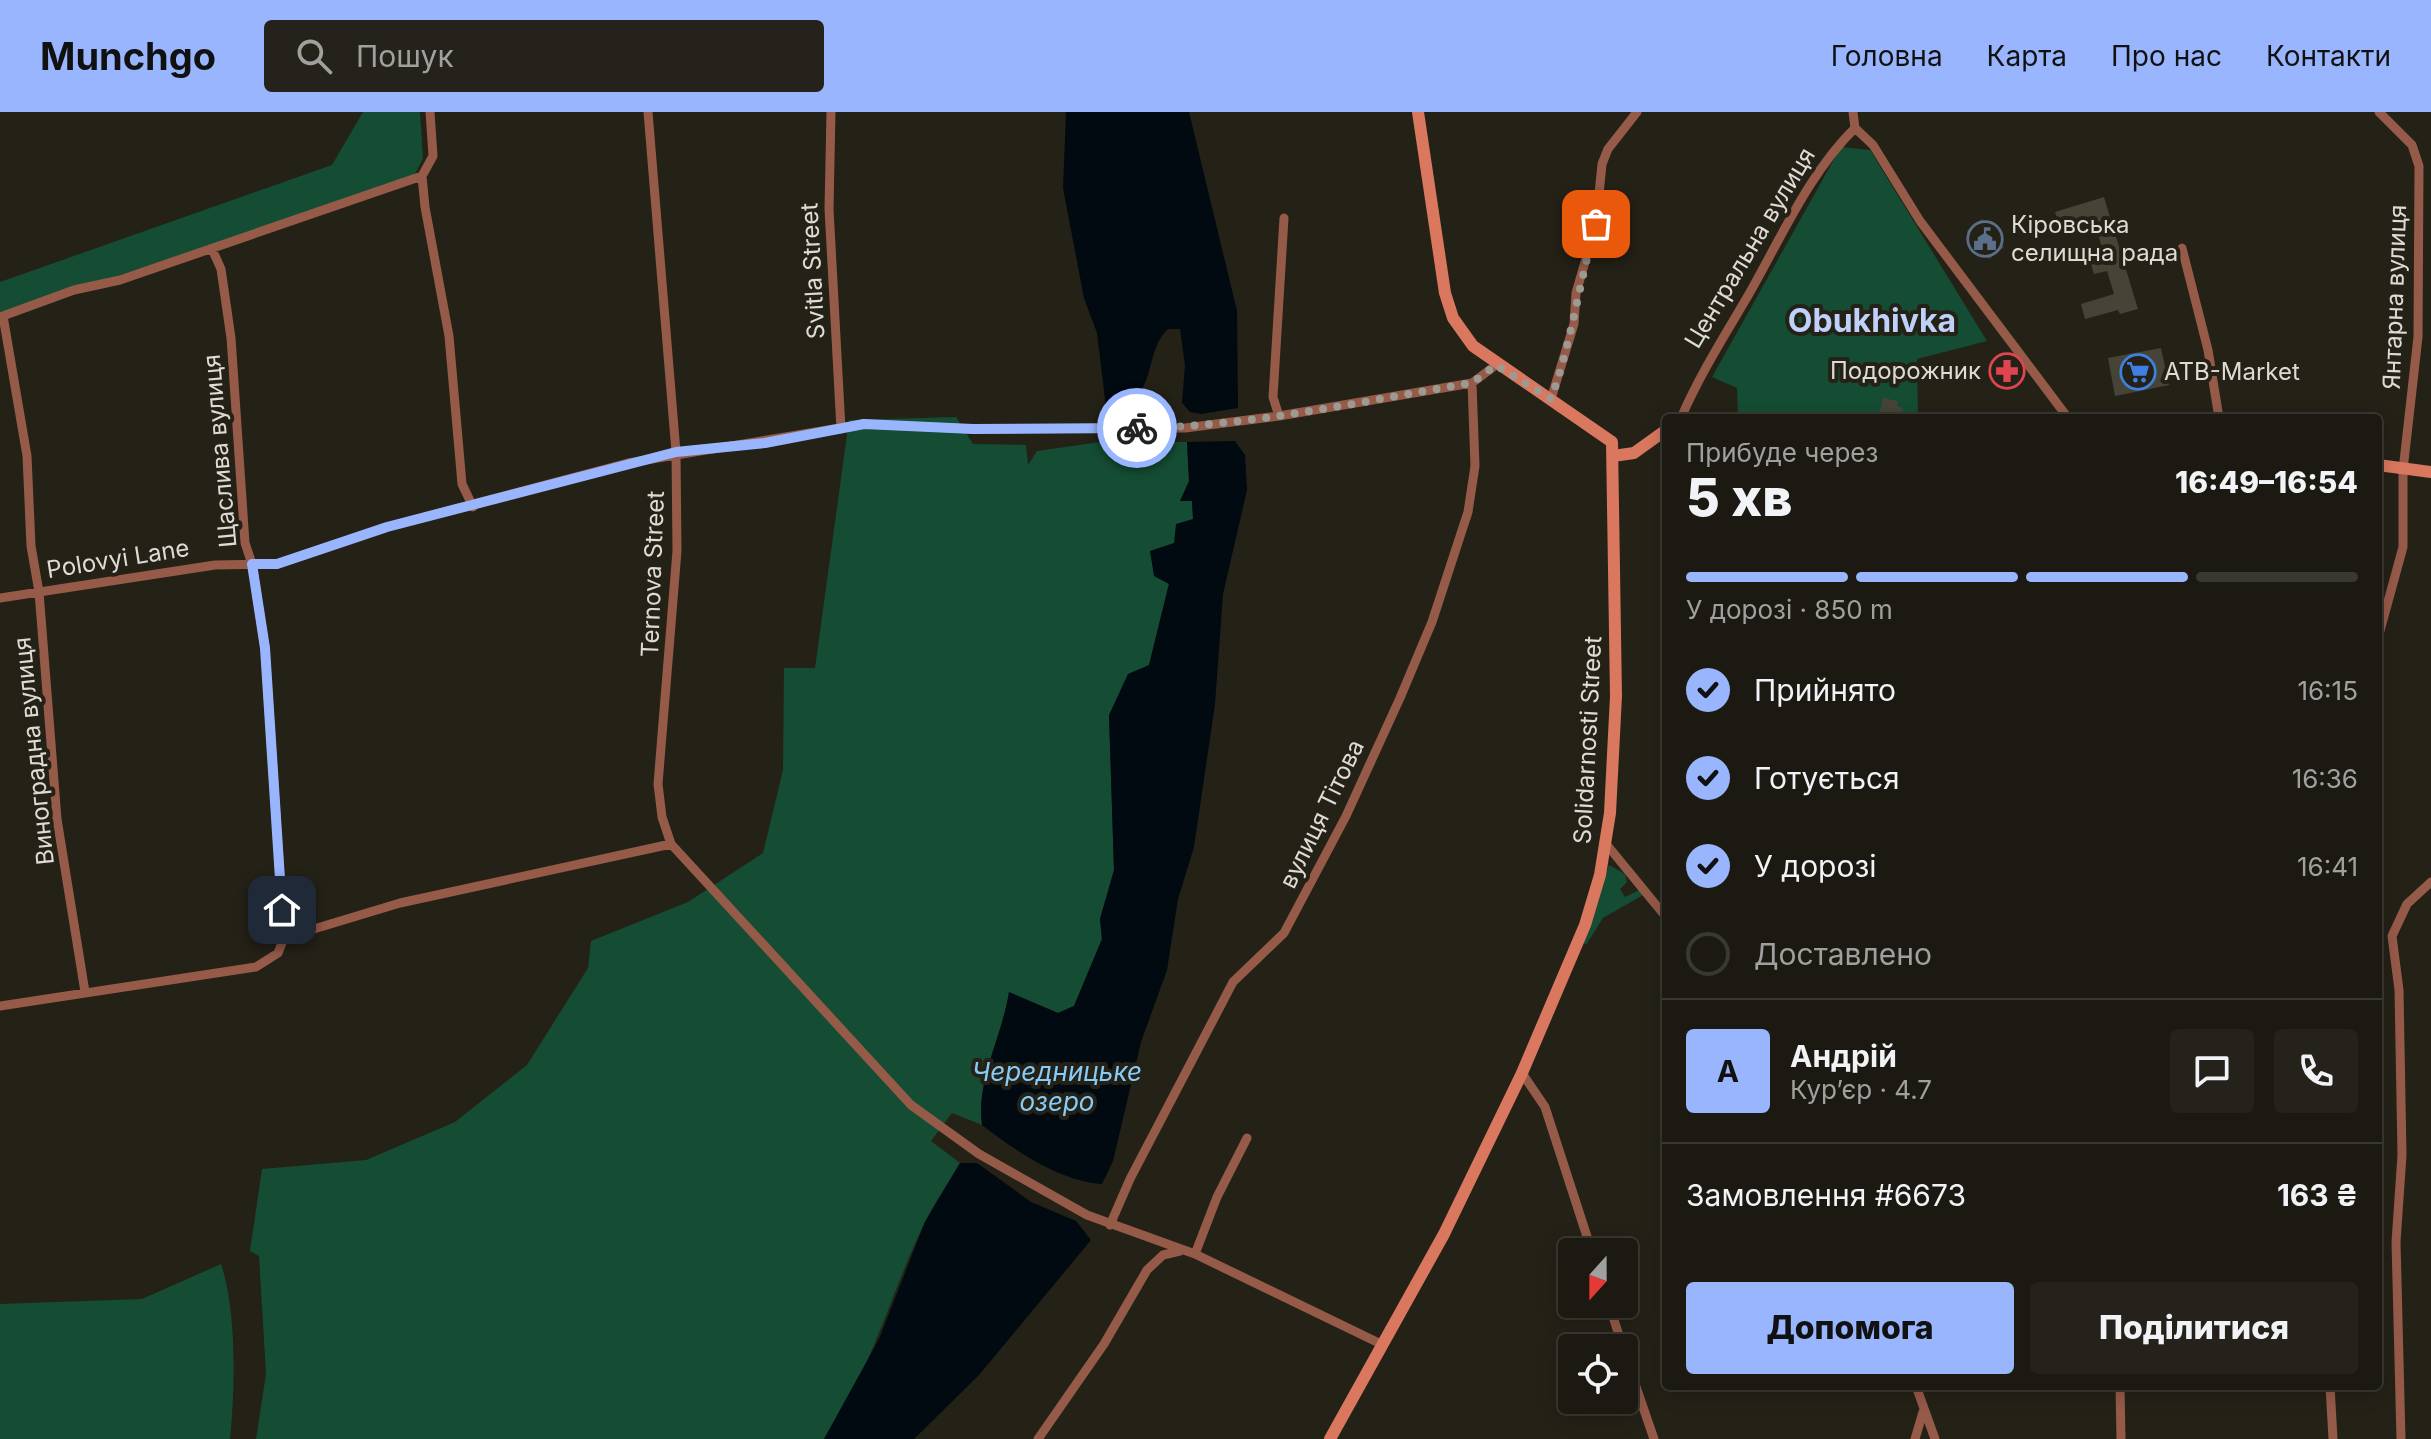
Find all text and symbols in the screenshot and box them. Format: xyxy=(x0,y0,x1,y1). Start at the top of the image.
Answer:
search box xyxy=(264,20,824,92)
text: Munchgo xyxy=(40,33,216,79)
icon: search xyxy=(292,34,336,78)
text: Пошук xyxy=(356,38,454,74)
text: Головна xyxy=(1831,39,1943,73)
text: Карта xyxy=(1987,39,2067,73)
text: Про нас xyxy=(2111,39,2222,73)
text: Контакти xyxy=(2266,39,2391,73)
street label: Центральна вулиця xyxy=(1678,142,1821,353)
pin xyxy=(1562,190,1630,258)
street label: Svitla Street xyxy=(794,202,831,340)
icon: bag xyxy=(1574,202,1618,246)
street label: Янтарна вулиця xyxy=(2377,204,2412,390)
place label: Кіровська селищна рада xyxy=(2011,210,2178,267)
public building icon: Кіровська селищна рада xyxy=(1966,220,2004,258)
district label: Obukhivka xyxy=(1788,301,1956,340)
pharmacy icon: Подорожник xyxy=(1988,352,2026,390)
street label: Щаслива вулиця xyxy=(197,353,242,549)
supermarket icon: ATB-Market xyxy=(2119,353,2157,391)
place label: Подорожник xyxy=(1830,356,1981,385)
place label: ATB-Market xyxy=(2164,357,2300,386)
courier xyxy=(1097,388,1177,468)
icon: bike xyxy=(1115,406,1159,450)
text: Прибуде через xyxy=(1686,437,1878,468)
text: 16:49–16:54 xyxy=(2175,464,2358,500)
text: 5 хв xyxy=(1686,466,1792,529)
street label: Ternova Street xyxy=(635,490,670,658)
street label: Polovyi Lane xyxy=(44,533,191,584)
text: У дорозі · 850 m xyxy=(1686,594,1893,625)
street label: Solidarnosti Street xyxy=(1568,635,1607,845)
street label: Виноградна вулиця xyxy=(7,636,60,866)
icon: check xyxy=(1686,668,1730,712)
text: Прийнято xyxy=(1754,672,1896,708)
text: 16:15 xyxy=(2297,675,2358,706)
street label: вулиця Тітова xyxy=(1273,735,1370,893)
icon: check xyxy=(1686,756,1730,800)
text: Готується xyxy=(1754,760,1900,796)
text: 16:36 xyxy=(2292,763,2358,794)
icon: check xyxy=(1686,844,1730,888)
text: У дорозі xyxy=(1754,848,1877,884)
text: 16:41 xyxy=(2297,851,2358,882)
pin xyxy=(248,876,316,944)
icon: home xyxy=(260,888,304,932)
text: Доставлено xyxy=(1754,936,1932,972)
button: chat xyxy=(2170,1029,2254,1113)
button: phone xyxy=(2274,1029,2358,1113)
text: Андрій xyxy=(1790,1038,1897,1074)
text: А xyxy=(1717,1053,1739,1089)
water label: Чередницьке озеро xyxy=(972,1056,1142,1117)
text: Кур’єр · 4.7 xyxy=(1790,1074,1932,1105)
text: Замовлення #6673 xyxy=(1686,1177,1966,1213)
text: 163 ₴ xyxy=(2277,1177,2358,1213)
north arrow xyxy=(1558,1238,1638,1318)
map controls xyxy=(1558,1238,1638,1414)
button: Допомога xyxy=(1686,1282,2014,1374)
button: Поділитися xyxy=(2030,1282,2358,1374)
button: locate xyxy=(1558,1334,1638,1414)

